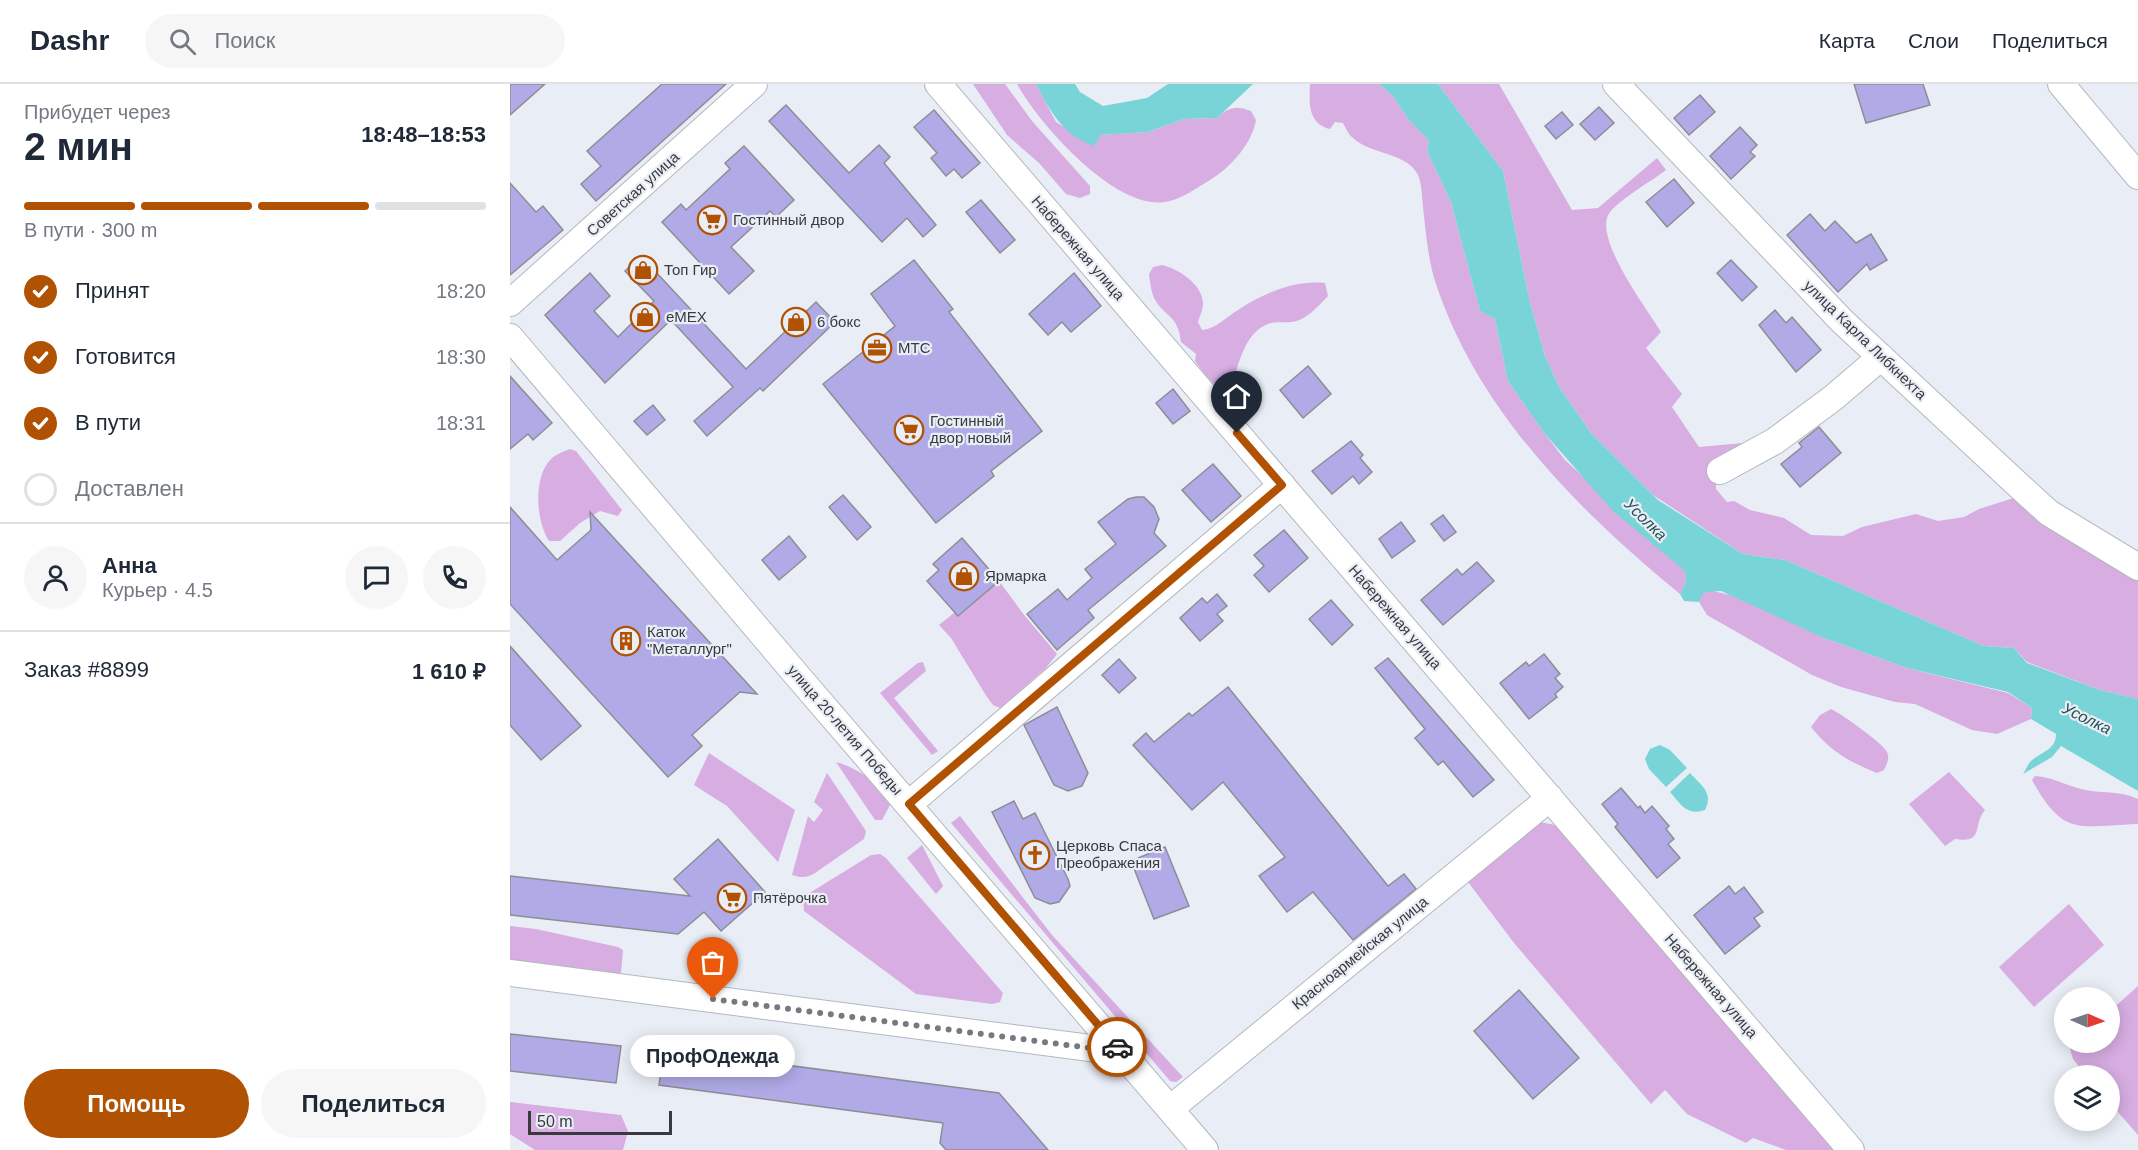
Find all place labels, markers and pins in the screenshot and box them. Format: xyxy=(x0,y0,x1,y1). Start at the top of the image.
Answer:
supermarket icon: Гостинный двор xyxy=(696,204,728,236)
place label: Гостинный двор xyxy=(733,211,844,228)
shop icon: Топ Гир xyxy=(627,254,659,286)
place label: Топ Гир xyxy=(664,261,717,278)
shop icon: eMEX xyxy=(629,301,661,333)
shop icon: 6 бокс xyxy=(780,306,812,338)
place label: eMEX xyxy=(666,308,707,325)
place label: 6 бокс xyxy=(817,313,861,330)
office icon: МТС xyxy=(861,332,893,364)
place label: МТС xyxy=(898,339,931,356)
pin xyxy=(1211,371,1262,433)
place label: Гостинный двор новый xyxy=(930,412,1011,446)
supermarket icon: Гостинный двор новый xyxy=(893,414,925,446)
shop icon: Ярмарка xyxy=(948,560,980,592)
place label: Ярмарка xyxy=(985,567,1047,584)
place label: Каток "Металлург" xyxy=(647,623,732,657)
building icon: Каток "Металлург" xyxy=(610,625,642,657)
place label: Церковь Спаса Преображения xyxy=(1056,837,1163,871)
church icon: Церковь Спаса Преображения xyxy=(1019,839,1051,871)
supermarket icon: Пятёрочка xyxy=(716,882,748,914)
place label: Пятёрочка xyxy=(753,889,827,906)
pin xyxy=(687,937,738,999)
callout: ПрофОдежда xyxy=(631,1035,796,1077)

